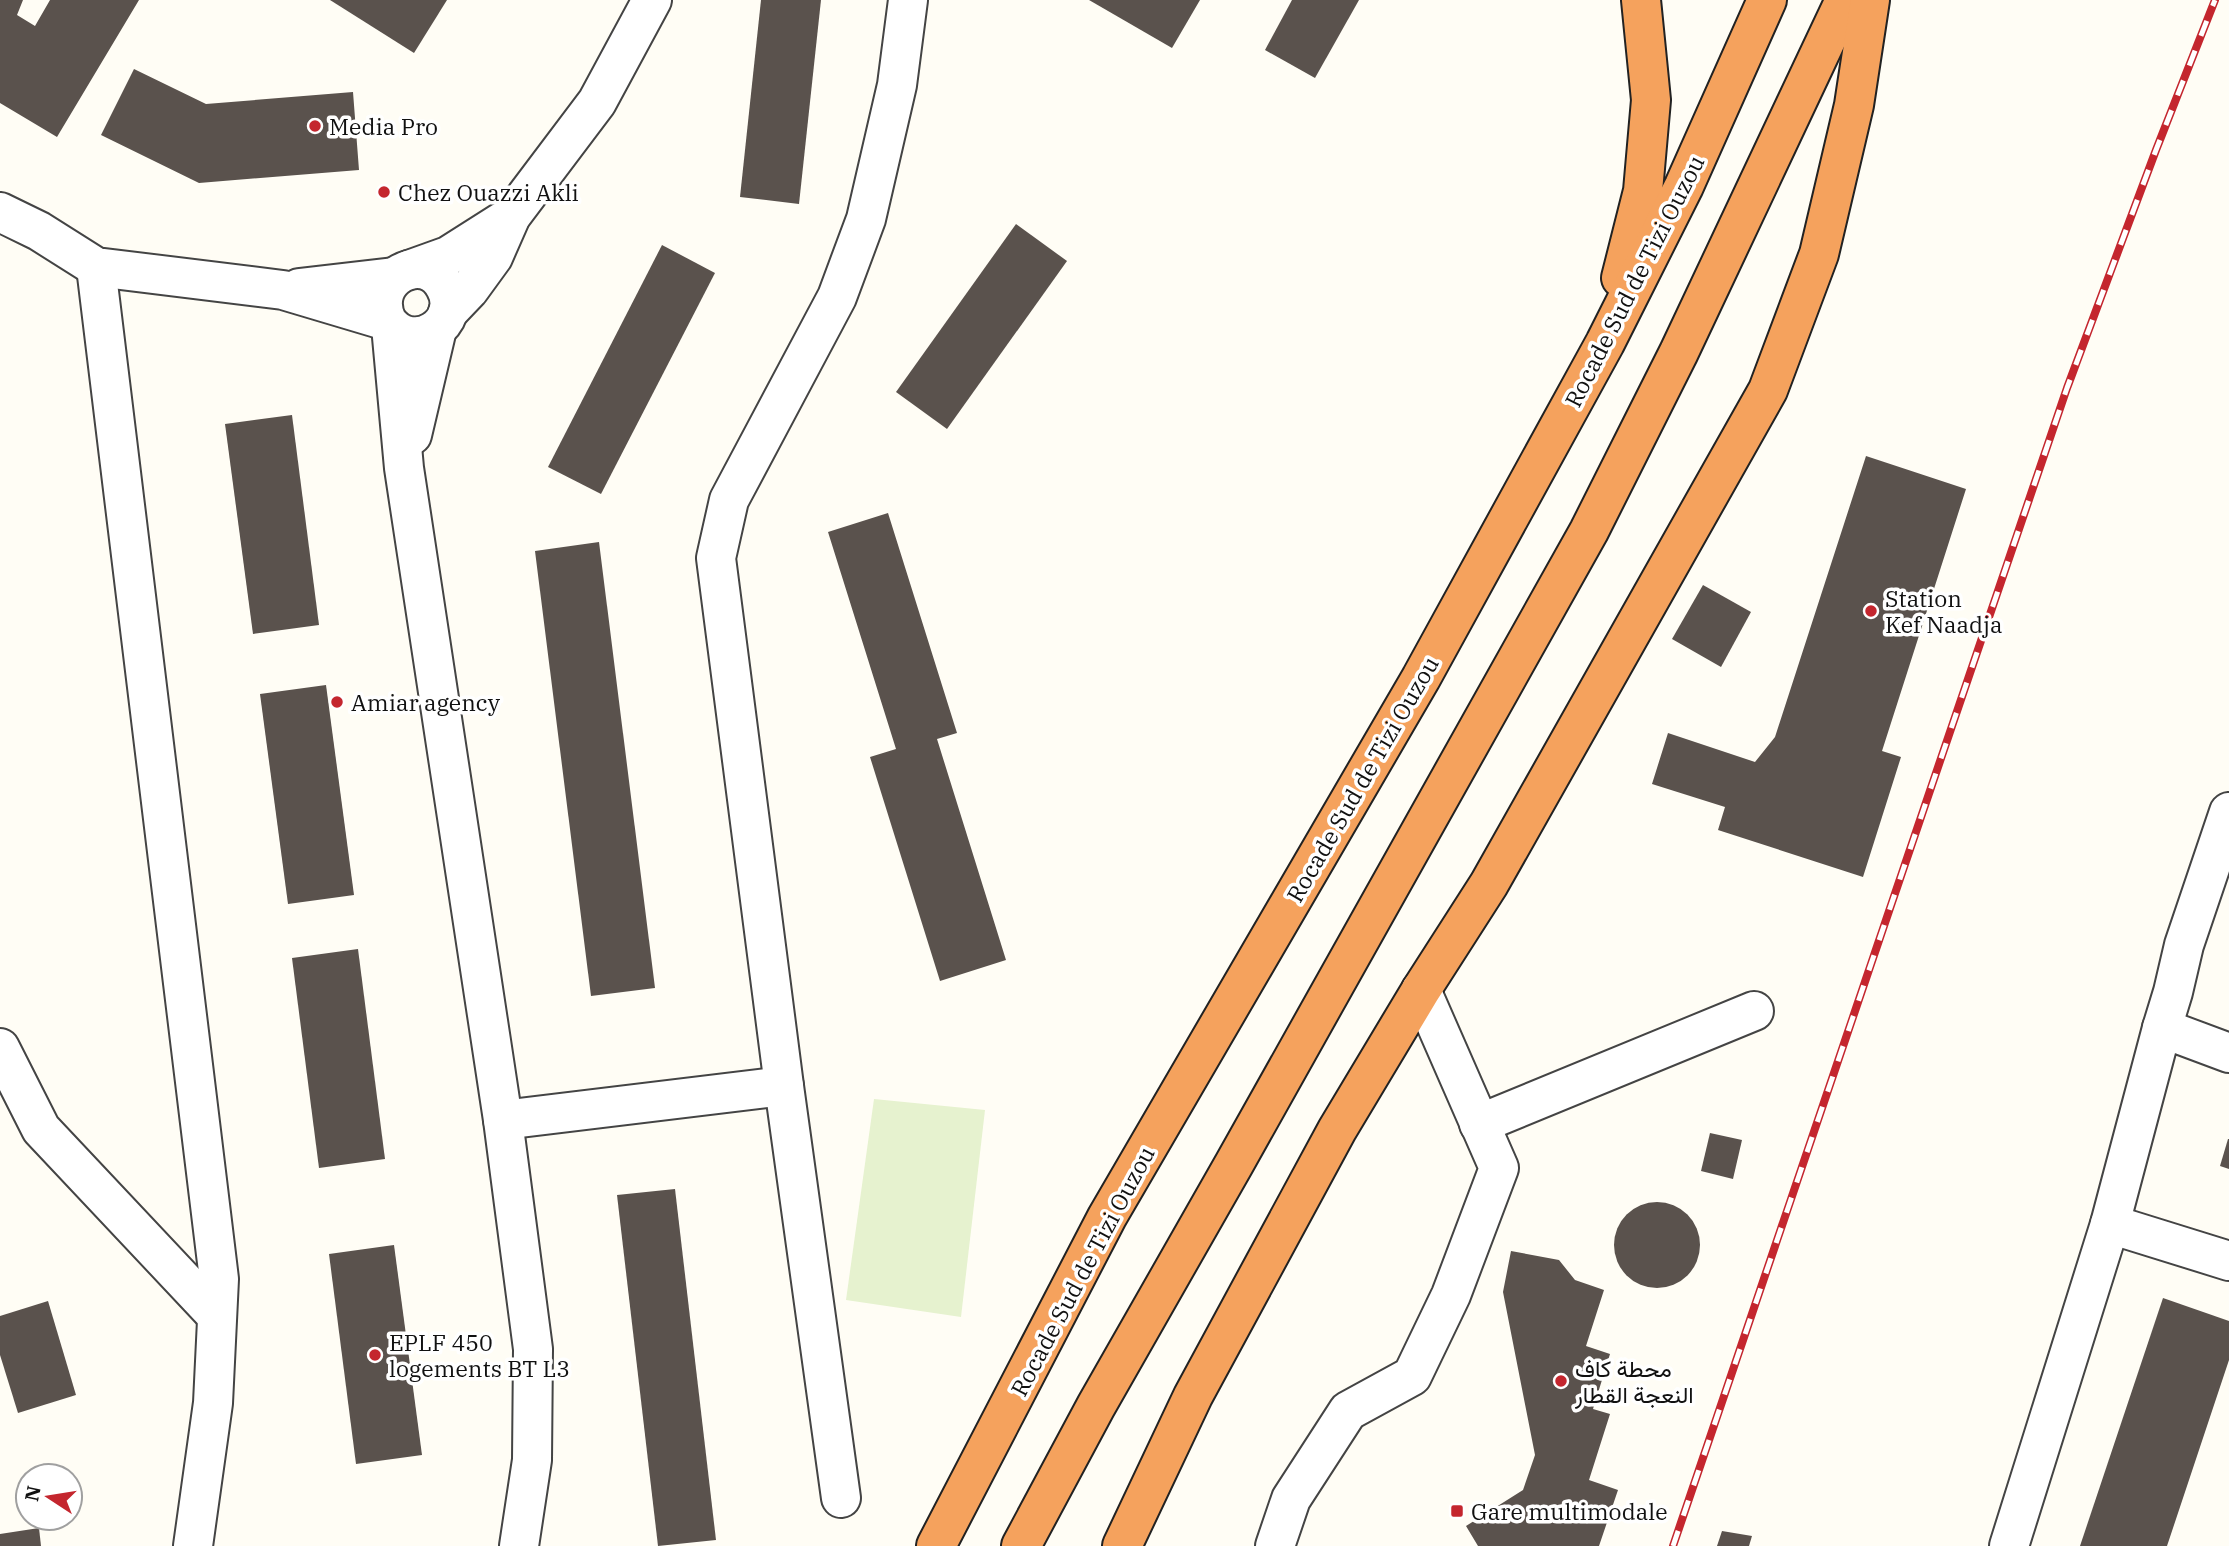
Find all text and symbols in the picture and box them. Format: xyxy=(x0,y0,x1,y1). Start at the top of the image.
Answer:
place label: Media Pro xyxy=(329,111,438,141)
marker: Media Pro xyxy=(307,118,323,134)
street label: Rocade Sud de Tizi Ouzou xyxy=(1557,150,1711,412)
place label: Chez Ouazzi Akli xyxy=(398,177,579,207)
marker: Chez Ouazzi Akli xyxy=(376,184,392,200)
place label: Station Kef Naadja xyxy=(1885,583,2003,639)
marker: Station Kef Naadja xyxy=(1863,603,1879,619)
street label: Rocade Sud de Tizi Ouzou xyxy=(1279,651,1445,907)
place label: Amiar agency xyxy=(351,687,501,717)
marker: Amiar agency xyxy=(329,694,345,710)
street label: Rocade Sud de Tizi Ouzou xyxy=(1003,1141,1161,1401)
place label: EPLF 450 logements BT L3 xyxy=(389,1327,570,1383)
marker: EPLF 450 logements BT L3 xyxy=(367,1347,383,1363)
place label: محطة كاف النعجة القطار xyxy=(1574,1353,1694,1410)
marker: محطة كاف النعجة القطار xyxy=(1553,1373,1569,1389)
north arrow xyxy=(14,1462,84,1532)
text: N xyxy=(19,1484,46,1503)
place label: Gare multimodale xyxy=(1471,1496,1668,1526)
marker: Gare multimodale xyxy=(1449,1503,1465,1519)

